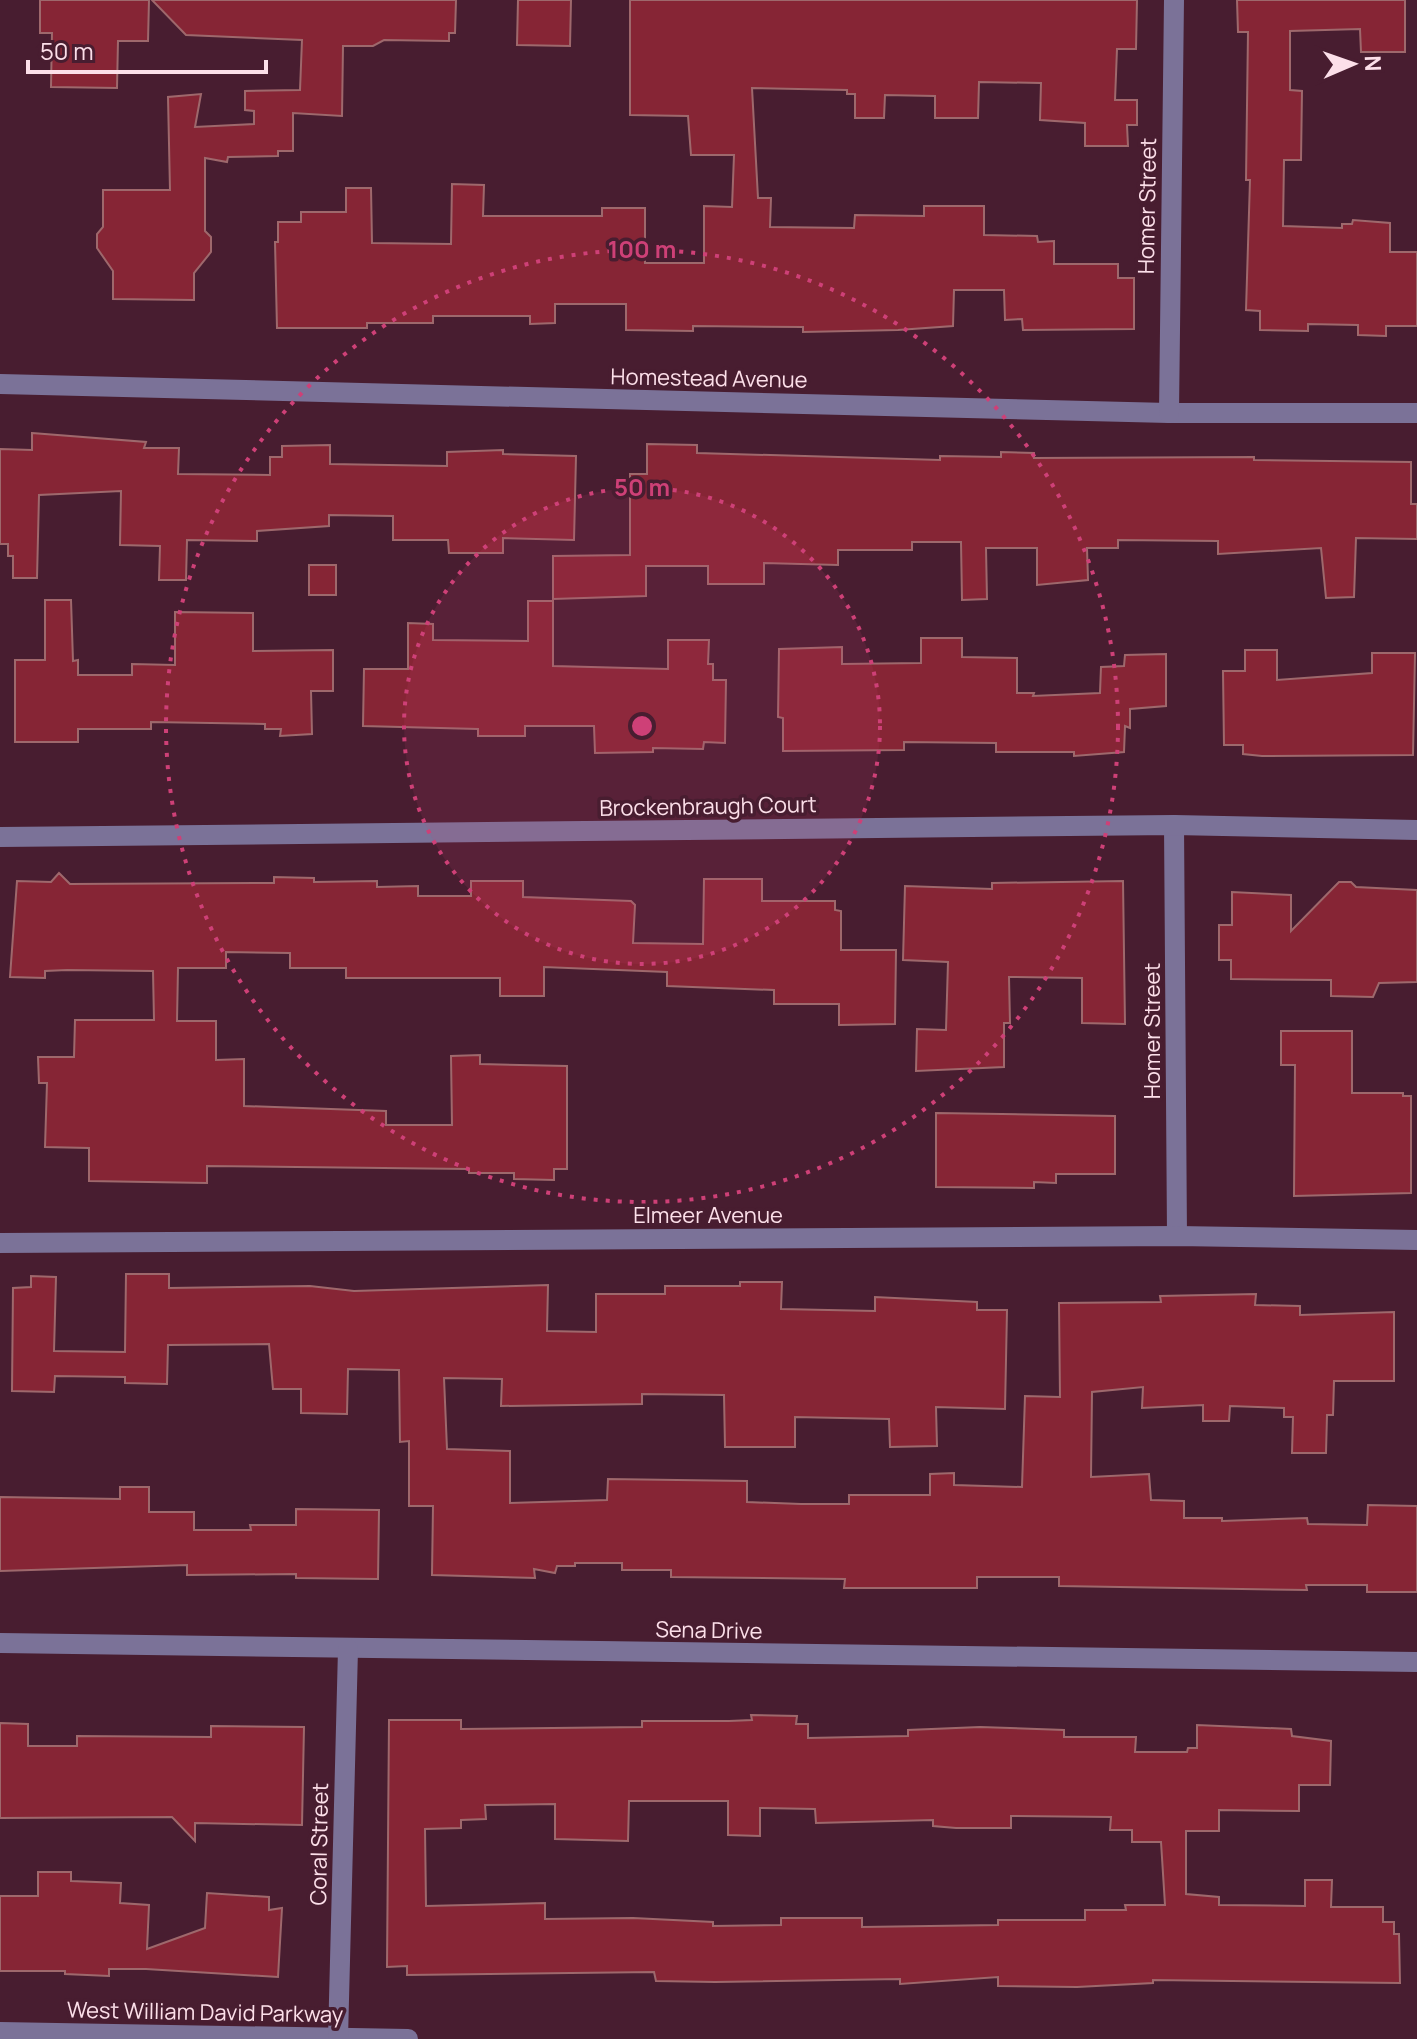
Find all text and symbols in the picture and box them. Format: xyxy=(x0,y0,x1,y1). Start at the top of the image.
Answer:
scale bar xyxy=(28,24,266,74)
north arrow xyxy=(1313,24,1393,104)
text: 50 m xyxy=(40,34,94,67)
text: N xyxy=(1358,55,1388,72)
street label: Homer Street xyxy=(1131,137,1163,274)
text: 100 m xyxy=(608,232,676,265)
street label: Homestead Avenue xyxy=(610,361,808,395)
text: 50 m xyxy=(614,470,670,503)
centre of rings xyxy=(628,712,656,740)
street label: Brockenbraugh Court xyxy=(599,789,817,823)
street label: Homer Street xyxy=(1137,963,1167,1099)
street label: Elmeer Avenue xyxy=(633,1200,783,1230)
street label: Sena Drive xyxy=(655,1614,763,1646)
street label: Coral Street xyxy=(303,1782,335,1906)
street label: West William David Parkway xyxy=(67,1995,344,2029)

